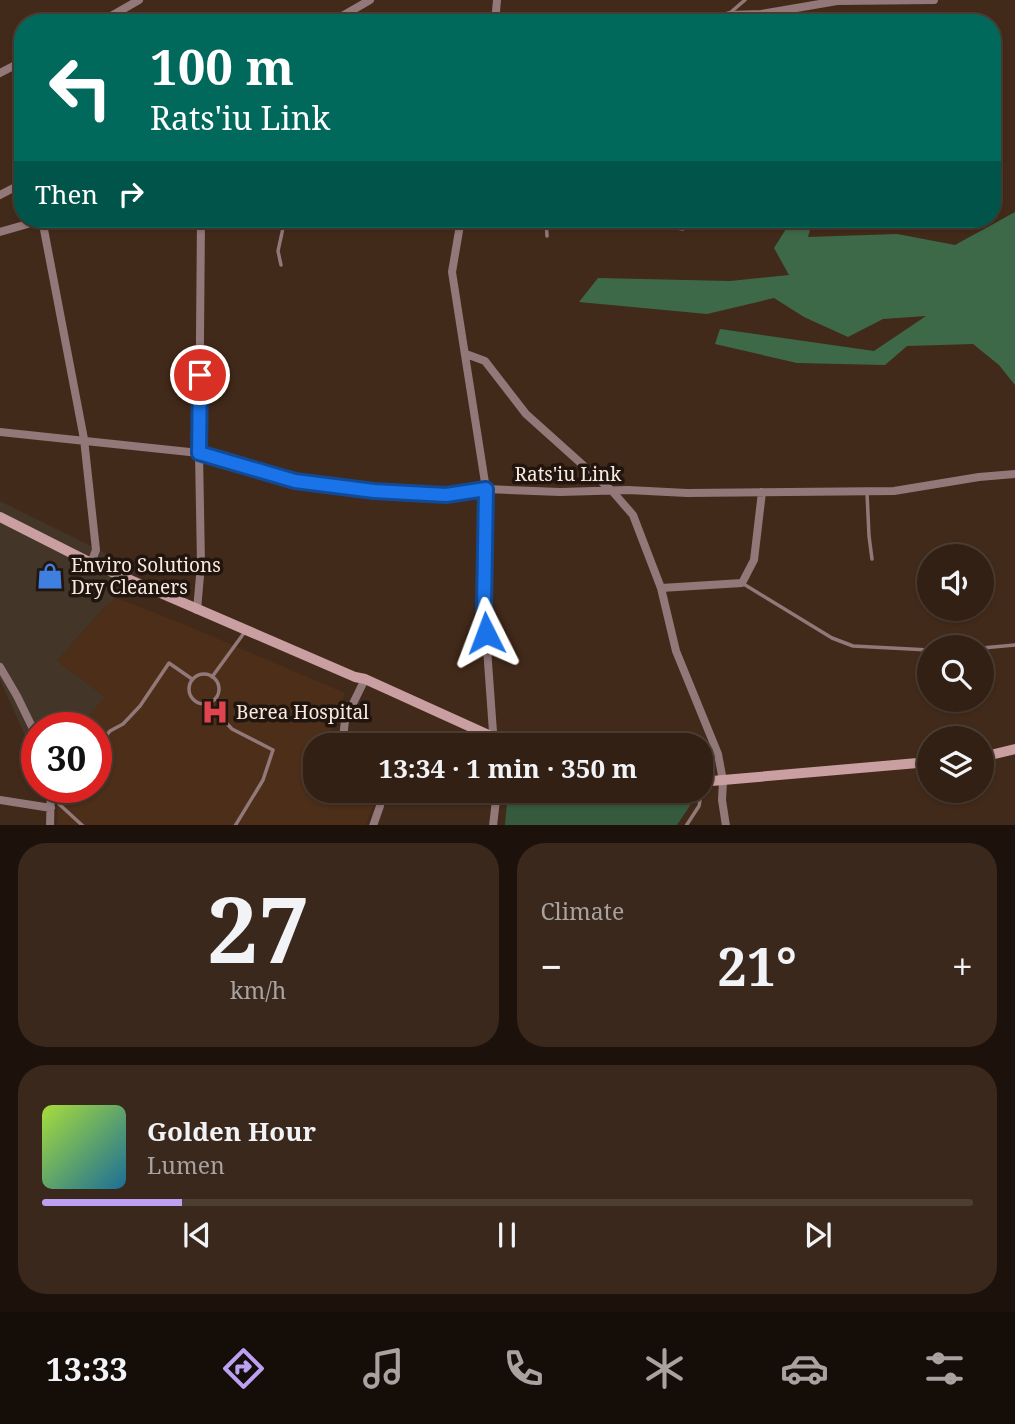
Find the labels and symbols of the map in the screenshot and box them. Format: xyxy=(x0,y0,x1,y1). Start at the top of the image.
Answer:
pin xyxy=(170,345,230,405)
street label: Rats'iu Link xyxy=(515,461,622,487)
place label: Enviro Solutions Dry Cleaners xyxy=(71,552,221,600)
shop icon: Enviro Solutions Dry Cleaners xyxy=(35,561,65,591)
position arrow xyxy=(449,596,523,670)
hospital icon: Berea Hospital xyxy=(200,697,230,727)
place label: Berea Hospital xyxy=(236,699,369,725)
speed limit sign: 30 xyxy=(21,712,112,803)

